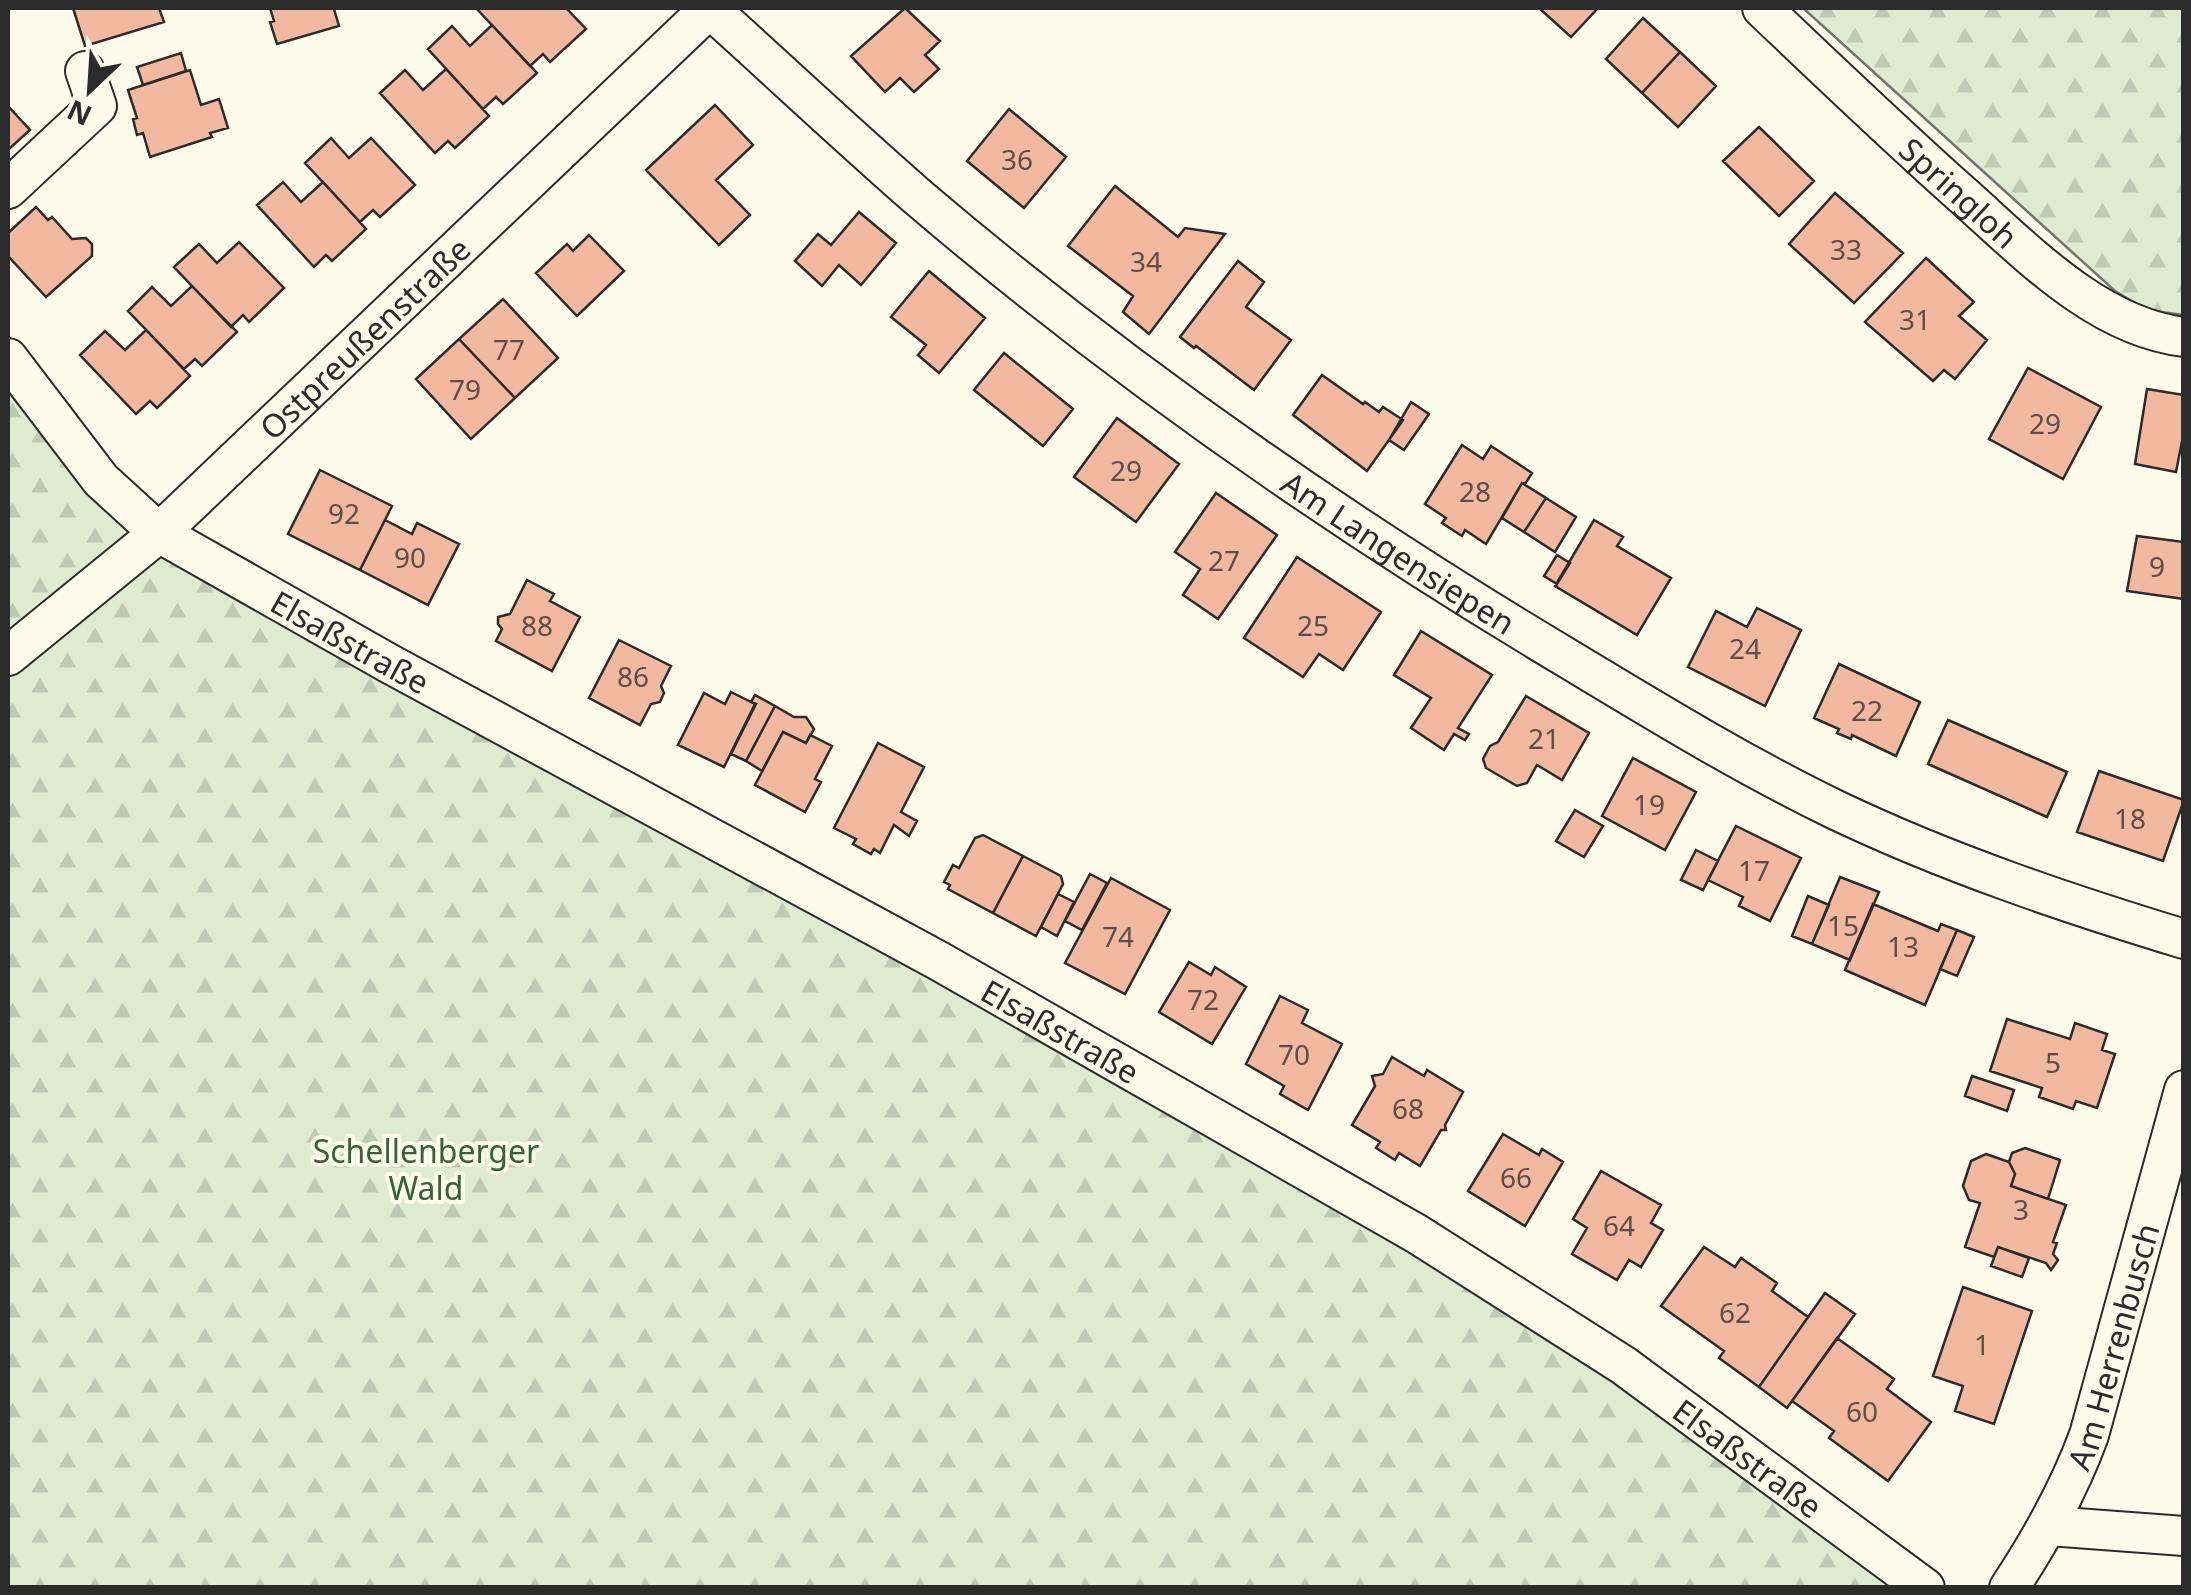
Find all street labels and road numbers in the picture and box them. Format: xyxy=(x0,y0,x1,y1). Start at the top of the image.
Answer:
street label: Springloh xyxy=(1891,127,2028,257)
street label: Ostpreußenstraße xyxy=(249,227,479,448)
street label: Am Langensiepen xyxy=(1274,460,1524,643)
street label: Elsaßstraße xyxy=(264,580,437,703)
street label: Elsaßstraße xyxy=(974,968,1148,1093)
street label: Am Herrenbusch xyxy=(2056,1218,2168,1476)
street label: Elsaßstraße xyxy=(1665,1388,1831,1527)

